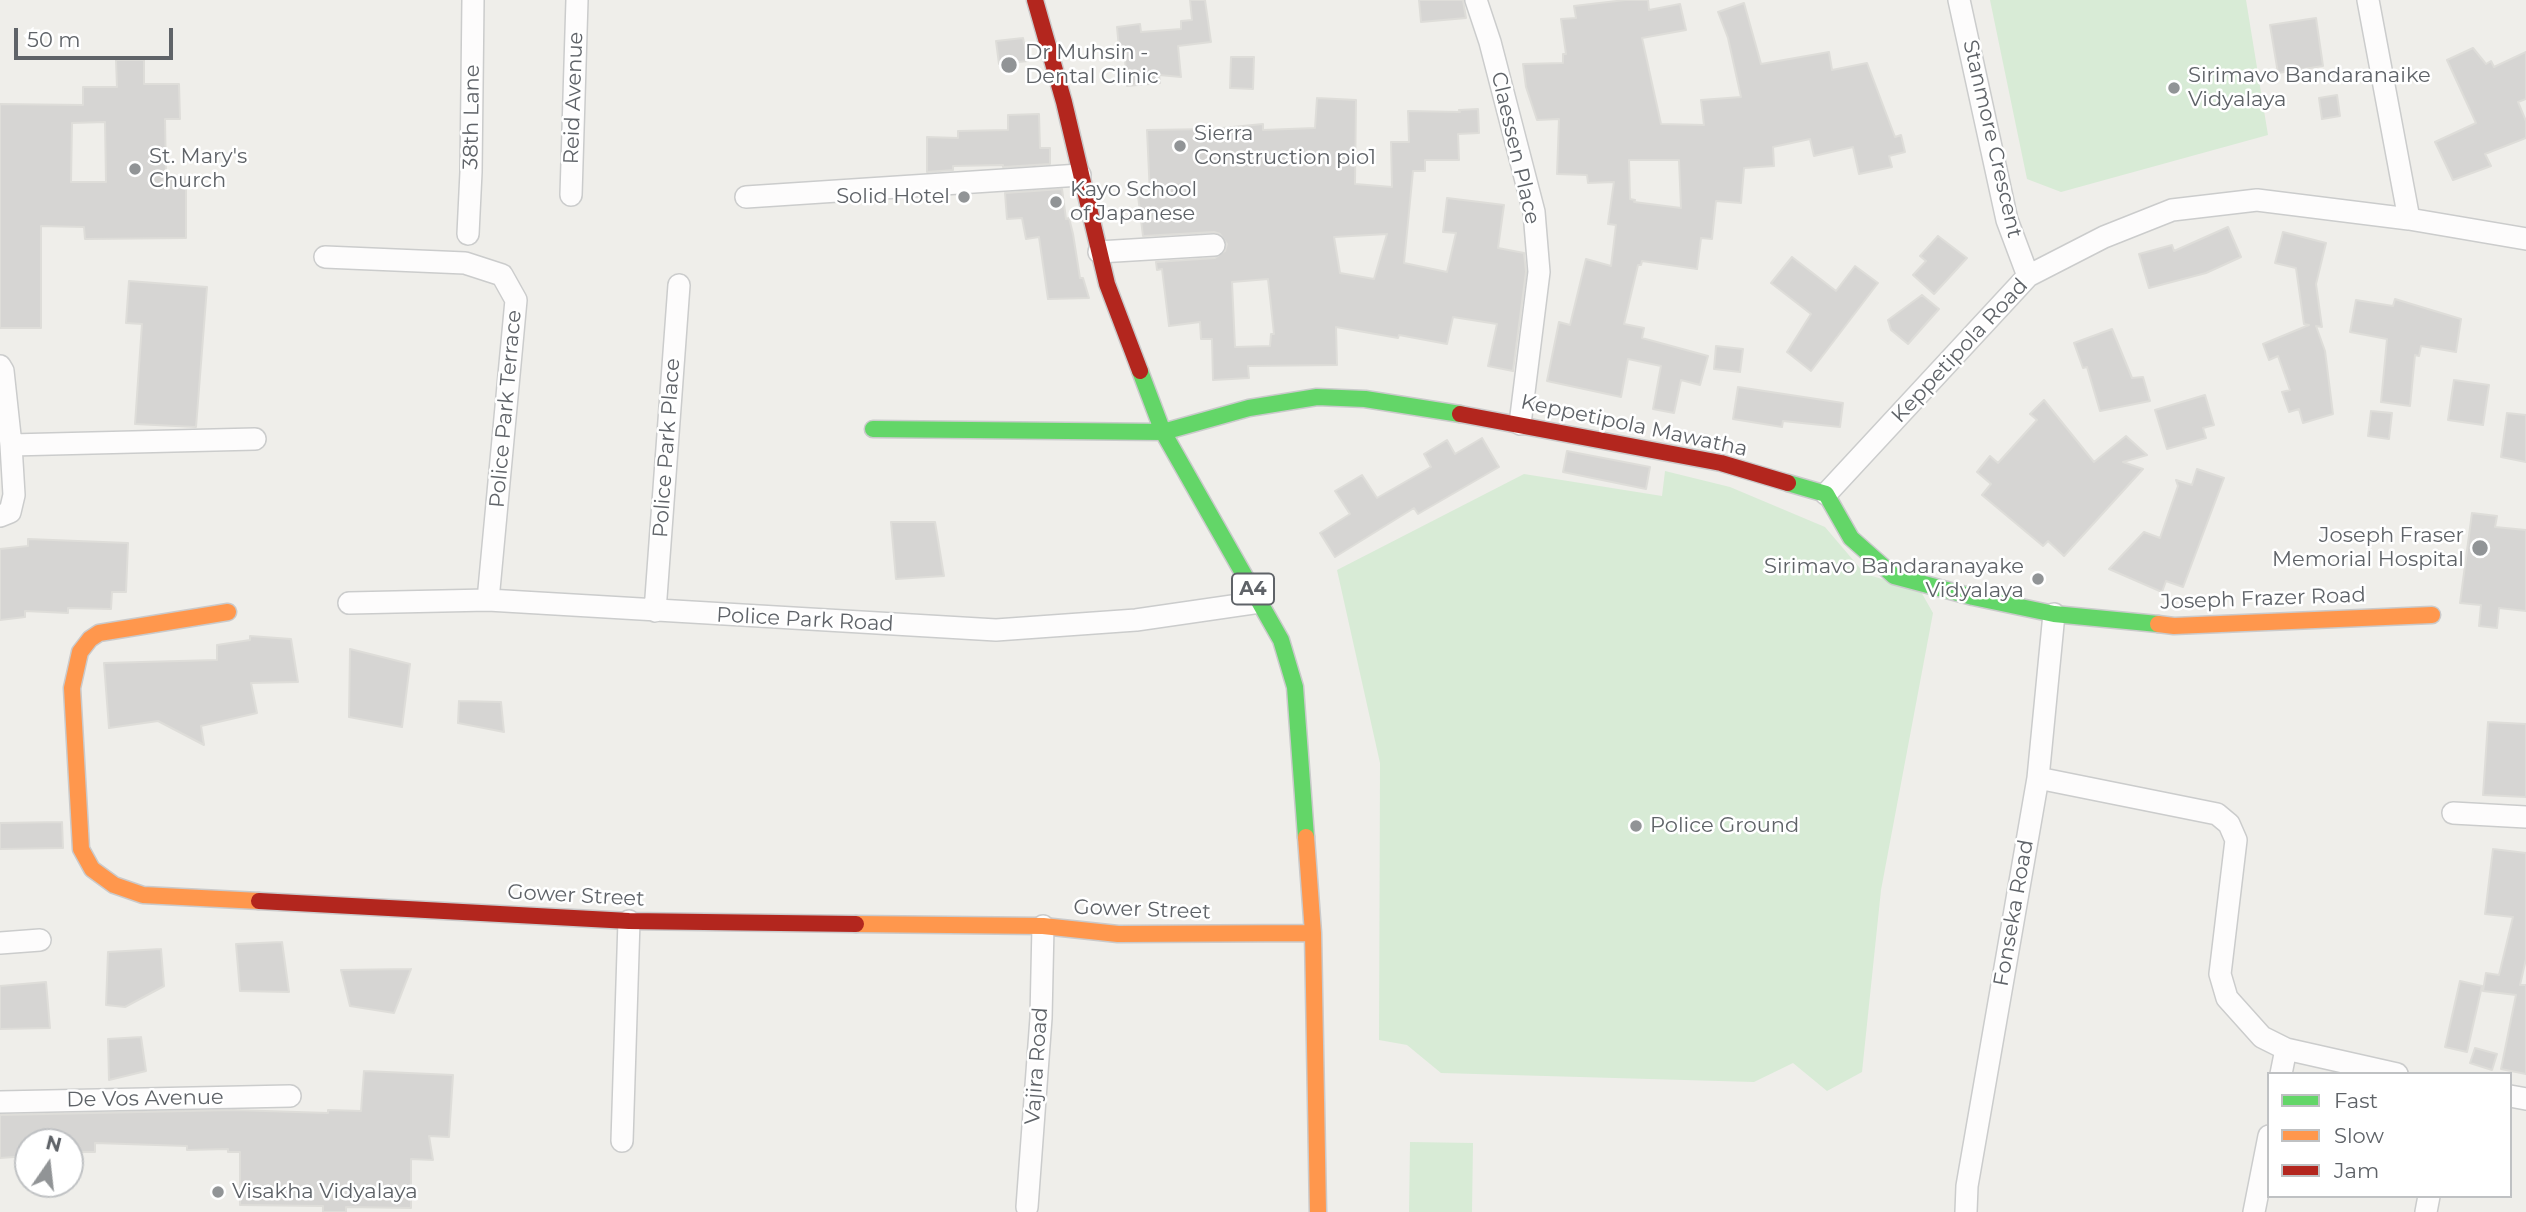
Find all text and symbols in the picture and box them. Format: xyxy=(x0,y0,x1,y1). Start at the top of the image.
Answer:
scale bar xyxy=(18,14,177,58)
text: 50 m xyxy=(27,27,81,52)
street label: Reid Avenue xyxy=(559,31,589,165)
street label: Stanmore Crescent xyxy=(1957,38,2027,240)
place label: Dr Muhsin - Dental Clinic xyxy=(1025,40,1159,90)
marker: Dr Muhsin - Dental Clinic xyxy=(999,55,1019,75)
place label: Sirimavo Bandaranaike Vidyalaya xyxy=(2188,63,2431,113)
street label: 38th Lane xyxy=(458,64,486,170)
street label: Claessen Place xyxy=(1485,69,1545,227)
marker: Sirimavo Bandaranaike Vidyalaya xyxy=(2166,80,2182,96)
place label: Sierra Construction pio1 xyxy=(1194,121,1376,171)
marker: Sierra Construction pio1 xyxy=(1172,138,1188,154)
place label: St. Mary's Church xyxy=(149,144,247,194)
marker: St. Mary's Church xyxy=(127,161,143,177)
place label: Kayo School of Japanese xyxy=(1070,177,1197,227)
place label: Solid Hotel xyxy=(836,184,950,210)
marker: Solid Hotel xyxy=(956,189,972,205)
marker: Kayo School of Japanese xyxy=(1048,194,1064,210)
street label: Keppetipola Road xyxy=(1887,274,2033,428)
street label: Police Park Terrace xyxy=(485,309,527,509)
street label: Police Park Place xyxy=(648,357,686,539)
street label: Keppetipola Mawatha xyxy=(1518,390,1750,462)
place label: Joseph Fraser Memorial Hospital xyxy=(2272,523,2464,573)
marker: Joseph Fraser Memorial Hospital xyxy=(2470,538,2490,558)
place label: Sirimavo Bandaranayake Vidyalaya xyxy=(1764,554,2024,604)
marker: Sirimavo Bandaranayake Vidyalaya xyxy=(2030,571,2046,587)
road number: A4 xyxy=(1232,574,1274,604)
street label: Joseph Frazer Road xyxy=(2160,583,2366,615)
street label: Police Park Road xyxy=(716,603,894,637)
place label: Police Ground xyxy=(1650,813,1799,839)
marker: Police Ground xyxy=(1628,818,1644,834)
street label: Fonseka Road xyxy=(1989,838,2039,988)
street label: Gower Street xyxy=(507,880,645,912)
street label: Gower Street xyxy=(1073,895,1211,925)
street label: Vajira Road xyxy=(1020,1006,1054,1126)
legend xyxy=(2267,1072,2512,1198)
street label: De Vos Avenue xyxy=(66,1085,224,1113)
text: Fast xyxy=(2334,1088,2378,1113)
text: Slow xyxy=(2334,1123,2384,1148)
north arrow xyxy=(14,1128,84,1198)
text: N xyxy=(43,1131,64,1157)
text: Jam xyxy=(2334,1158,2379,1183)
place label: Visakha Vidyalaya xyxy=(232,1179,418,1205)
marker: Visakha Vidyalaya xyxy=(210,1184,226,1200)

